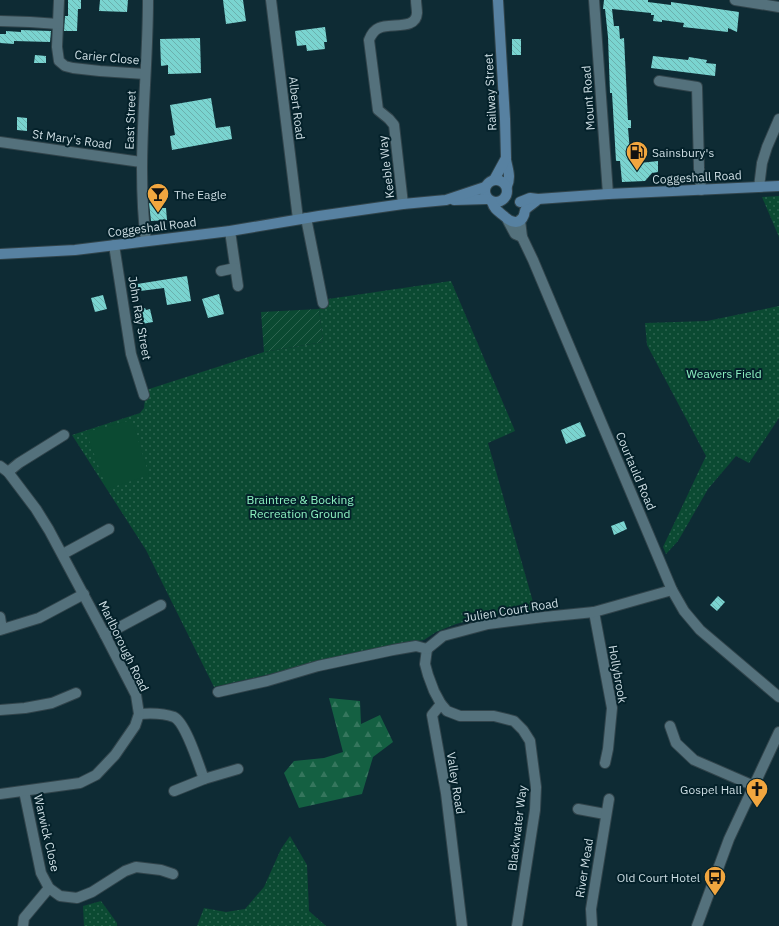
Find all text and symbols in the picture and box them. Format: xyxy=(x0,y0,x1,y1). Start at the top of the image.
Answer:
street label: Carier Close xyxy=(74,47,140,67)
street label: Railway Street xyxy=(480,53,500,131)
street label: Mount Road xyxy=(578,65,598,131)
street label: Albert Road xyxy=(286,76,308,140)
street label: East Street xyxy=(121,90,139,150)
street label: St Mary's Road xyxy=(31,126,113,152)
street label: Keeble Way xyxy=(375,135,397,199)
fuel station icon: Sainsbury's xyxy=(624,139,650,172)
place label: Sainsbury's xyxy=(652,145,714,160)
street label: Coggeshall Road xyxy=(652,167,742,187)
bar icon: The Eagle xyxy=(145,181,171,214)
place label: The Eagle xyxy=(174,187,227,202)
street label: Coggeshall Road xyxy=(107,214,197,240)
street label: John Ray Street xyxy=(125,275,155,361)
park label: Weavers Field xyxy=(686,366,762,381)
street label: Courtauld Road xyxy=(613,430,659,512)
park label: Braintree & Bocking Recreation Ground xyxy=(246,492,354,521)
street label: Julien Court Road xyxy=(463,595,559,625)
street label: Marlborough Road xyxy=(96,598,152,694)
street label: Hollybrook xyxy=(606,644,631,705)
street label: Valley Road xyxy=(444,751,468,815)
church icon: Gospel Hall xyxy=(744,776,770,809)
place label: Gospel Hall xyxy=(680,782,742,797)
street label: Blackwater Way xyxy=(504,784,530,872)
street label: Warwick Close xyxy=(31,793,63,873)
street label: River Mead xyxy=(572,837,596,899)
bus stop icon: Old Court Hotel xyxy=(702,864,728,897)
place label: Old Court Hotel xyxy=(617,870,700,885)

